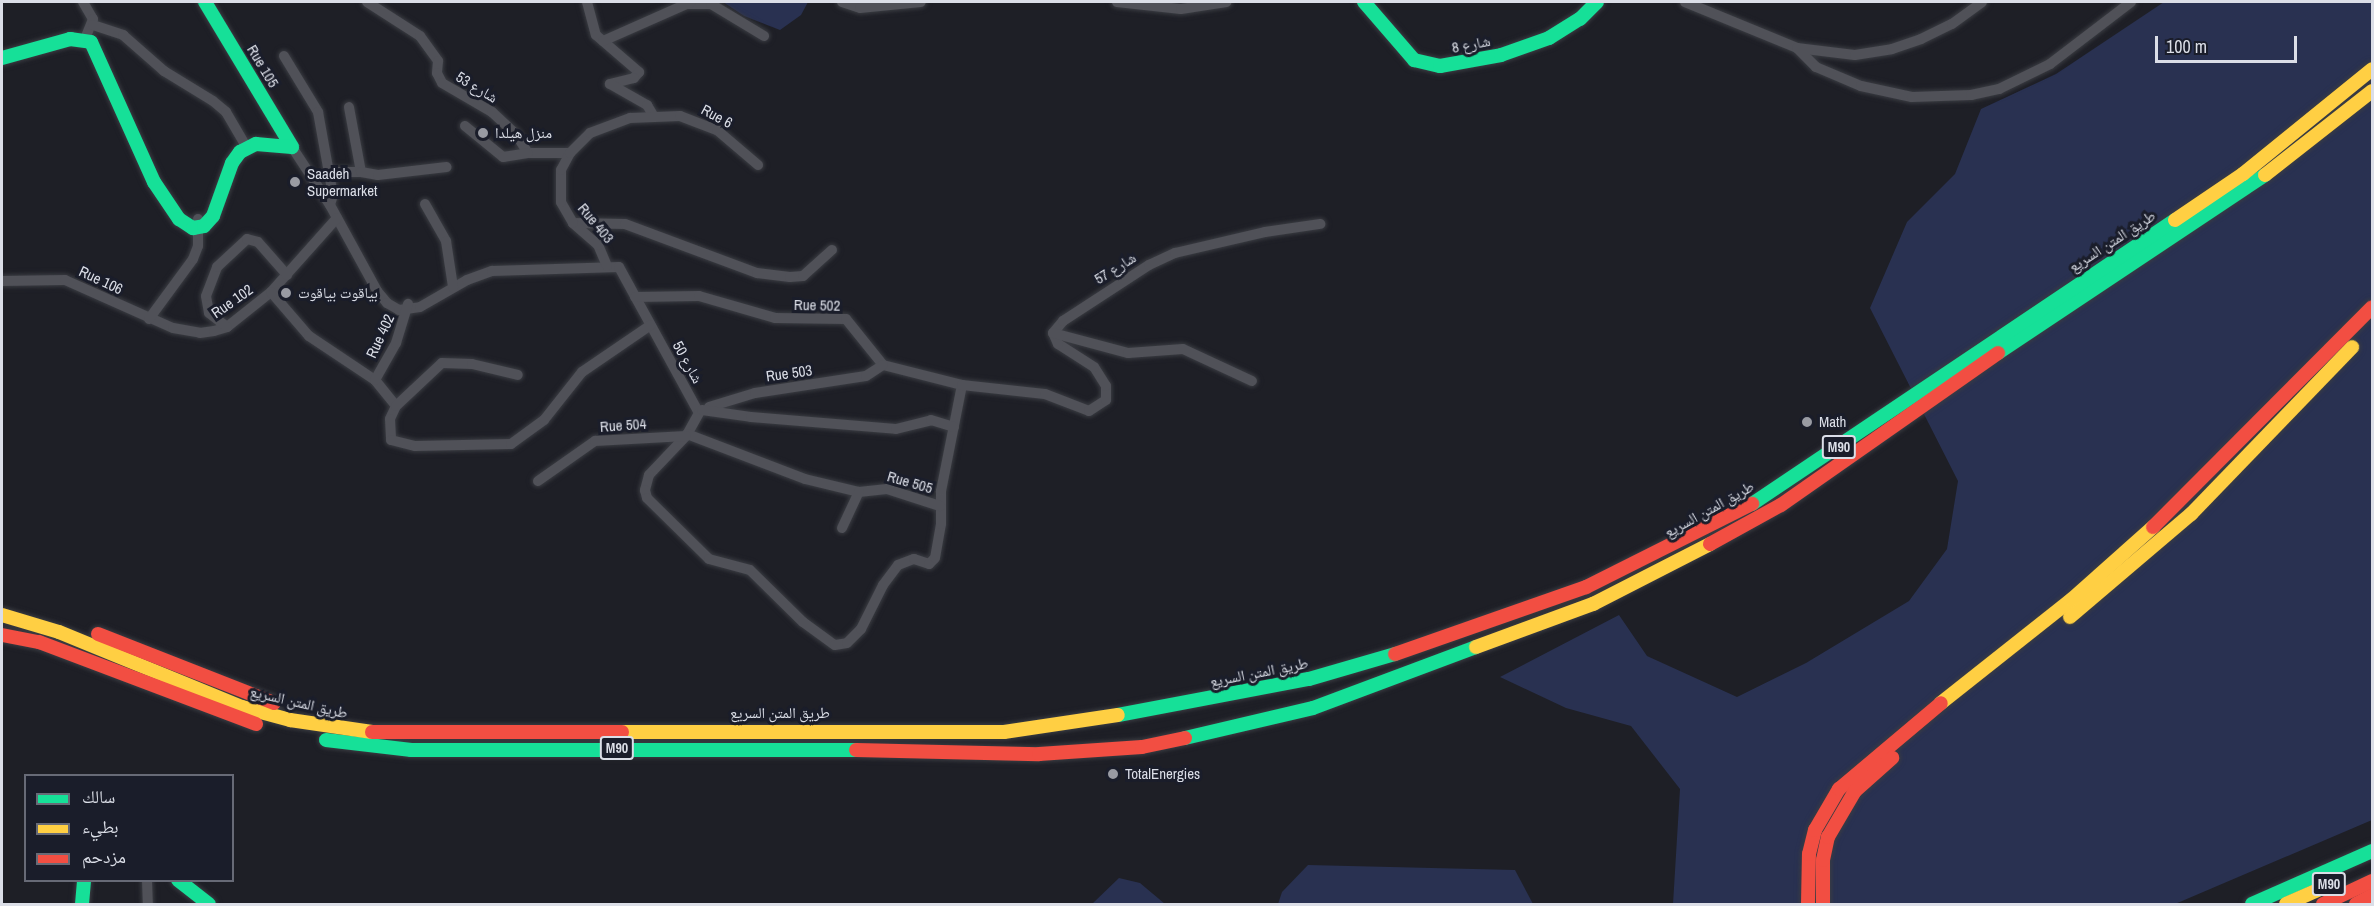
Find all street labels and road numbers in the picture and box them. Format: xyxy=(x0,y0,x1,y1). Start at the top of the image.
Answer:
street label: شارع 8 xyxy=(1450,31,1492,57)
street label: Rue 105 xyxy=(243,41,283,91)
street label: شارع 53 xyxy=(453,68,501,106)
street label: Rue 6 xyxy=(698,100,736,132)
street label: Rue 403 xyxy=(574,199,618,247)
street label: طريق المتن السريع xyxy=(2065,206,2159,276)
street label: شارع 57 xyxy=(1091,248,1139,288)
street label: Rue 106 xyxy=(76,262,126,298)
street label: Rue 102 xyxy=(208,280,256,322)
street label: Rue 502 xyxy=(794,296,840,314)
street label: Rue 402 xyxy=(362,311,398,361)
street label: شارع 50 xyxy=(669,338,707,386)
street label: Rue 503 xyxy=(765,361,813,385)
street label: Rue 504 xyxy=(599,414,647,436)
road number: M90 xyxy=(1821,436,1857,458)
street label: Rue 505 xyxy=(885,467,935,497)
street label: طريق المتن السريع xyxy=(1661,477,1757,541)
street label: طريق المتن السريع xyxy=(1208,654,1310,690)
street label: طريق المتن السريع xyxy=(248,682,350,722)
street label: طريق المتن السريع xyxy=(730,704,830,722)
road number: M90 xyxy=(599,737,635,759)
road number: M90 xyxy=(2311,873,2347,895)

